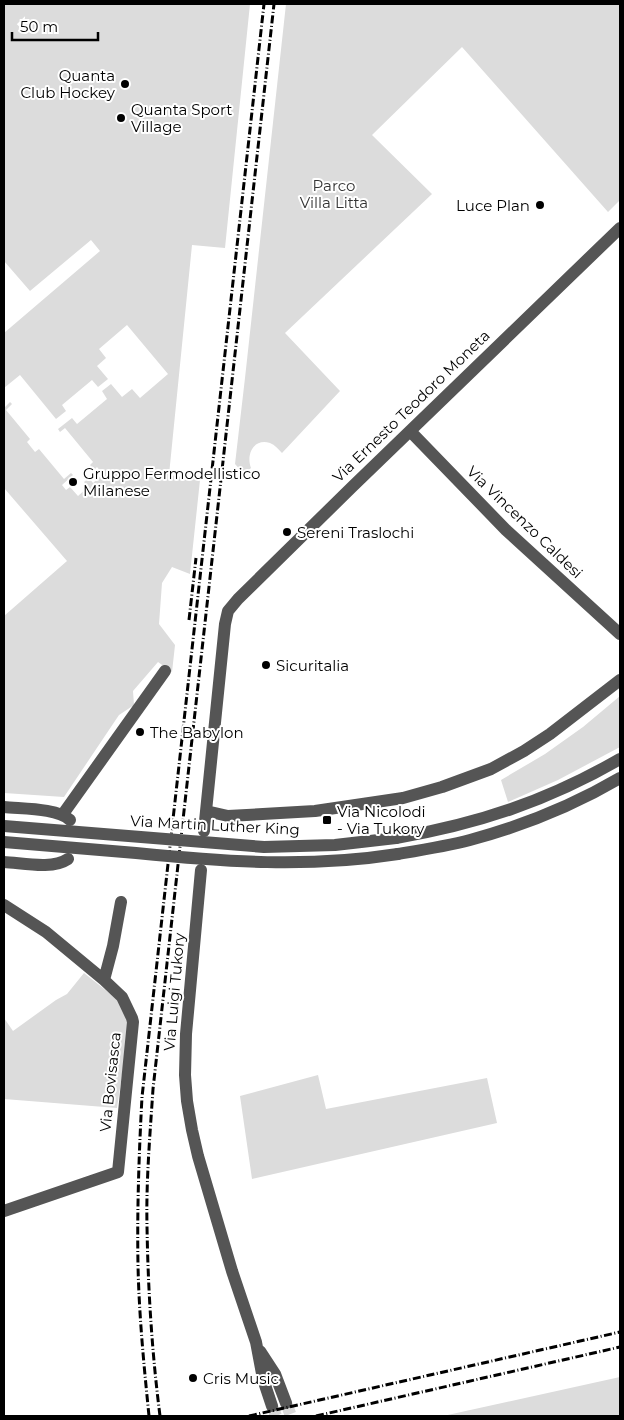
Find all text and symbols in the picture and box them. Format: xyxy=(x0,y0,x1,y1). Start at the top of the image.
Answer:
scale bar xyxy=(12,10,99,42)
text: 50 m xyxy=(20,17,58,36)
place label: Quanta Club Hockey xyxy=(20,66,116,102)
marker: Quanta Club Hockey xyxy=(119,78,131,90)
place label: Quanta Sport Village xyxy=(131,100,232,136)
marker: Quanta Sport Village xyxy=(115,112,127,124)
park label: Parco Villa Litta xyxy=(300,176,368,212)
place label: Luce Plan xyxy=(456,196,530,215)
marker: Luce Plan xyxy=(534,199,546,211)
street label: Via Ernesto Teodoro Moneta xyxy=(328,326,494,486)
street label: Via Vincenzo Caldesi xyxy=(463,462,587,582)
place label: Gruppo Fermodellistico Milanese xyxy=(83,464,260,500)
marker: Gruppo Fermodellistico Milanese xyxy=(67,476,79,488)
place label: Sereni Traslochi xyxy=(297,523,414,542)
marker: Sereni Traslochi xyxy=(281,526,293,538)
place label: Sicuritalia xyxy=(276,656,349,675)
marker: Sicuritalia xyxy=(260,659,272,671)
place label: The Babylon xyxy=(150,723,244,742)
marker: The Babylon xyxy=(134,726,146,738)
place label: Via Nicolodi - Via Tukory xyxy=(337,802,426,838)
street label: Via Martin Luther King xyxy=(130,811,300,839)
marker: Via Nicolodi - Via Tukory xyxy=(321,814,333,826)
street label: Via Luigi Tukory xyxy=(159,931,189,1052)
street label: Via Bovisasca xyxy=(95,1031,125,1133)
place label: Cris Music xyxy=(203,1369,279,1388)
marker: Cris Music xyxy=(187,1372,199,1384)

